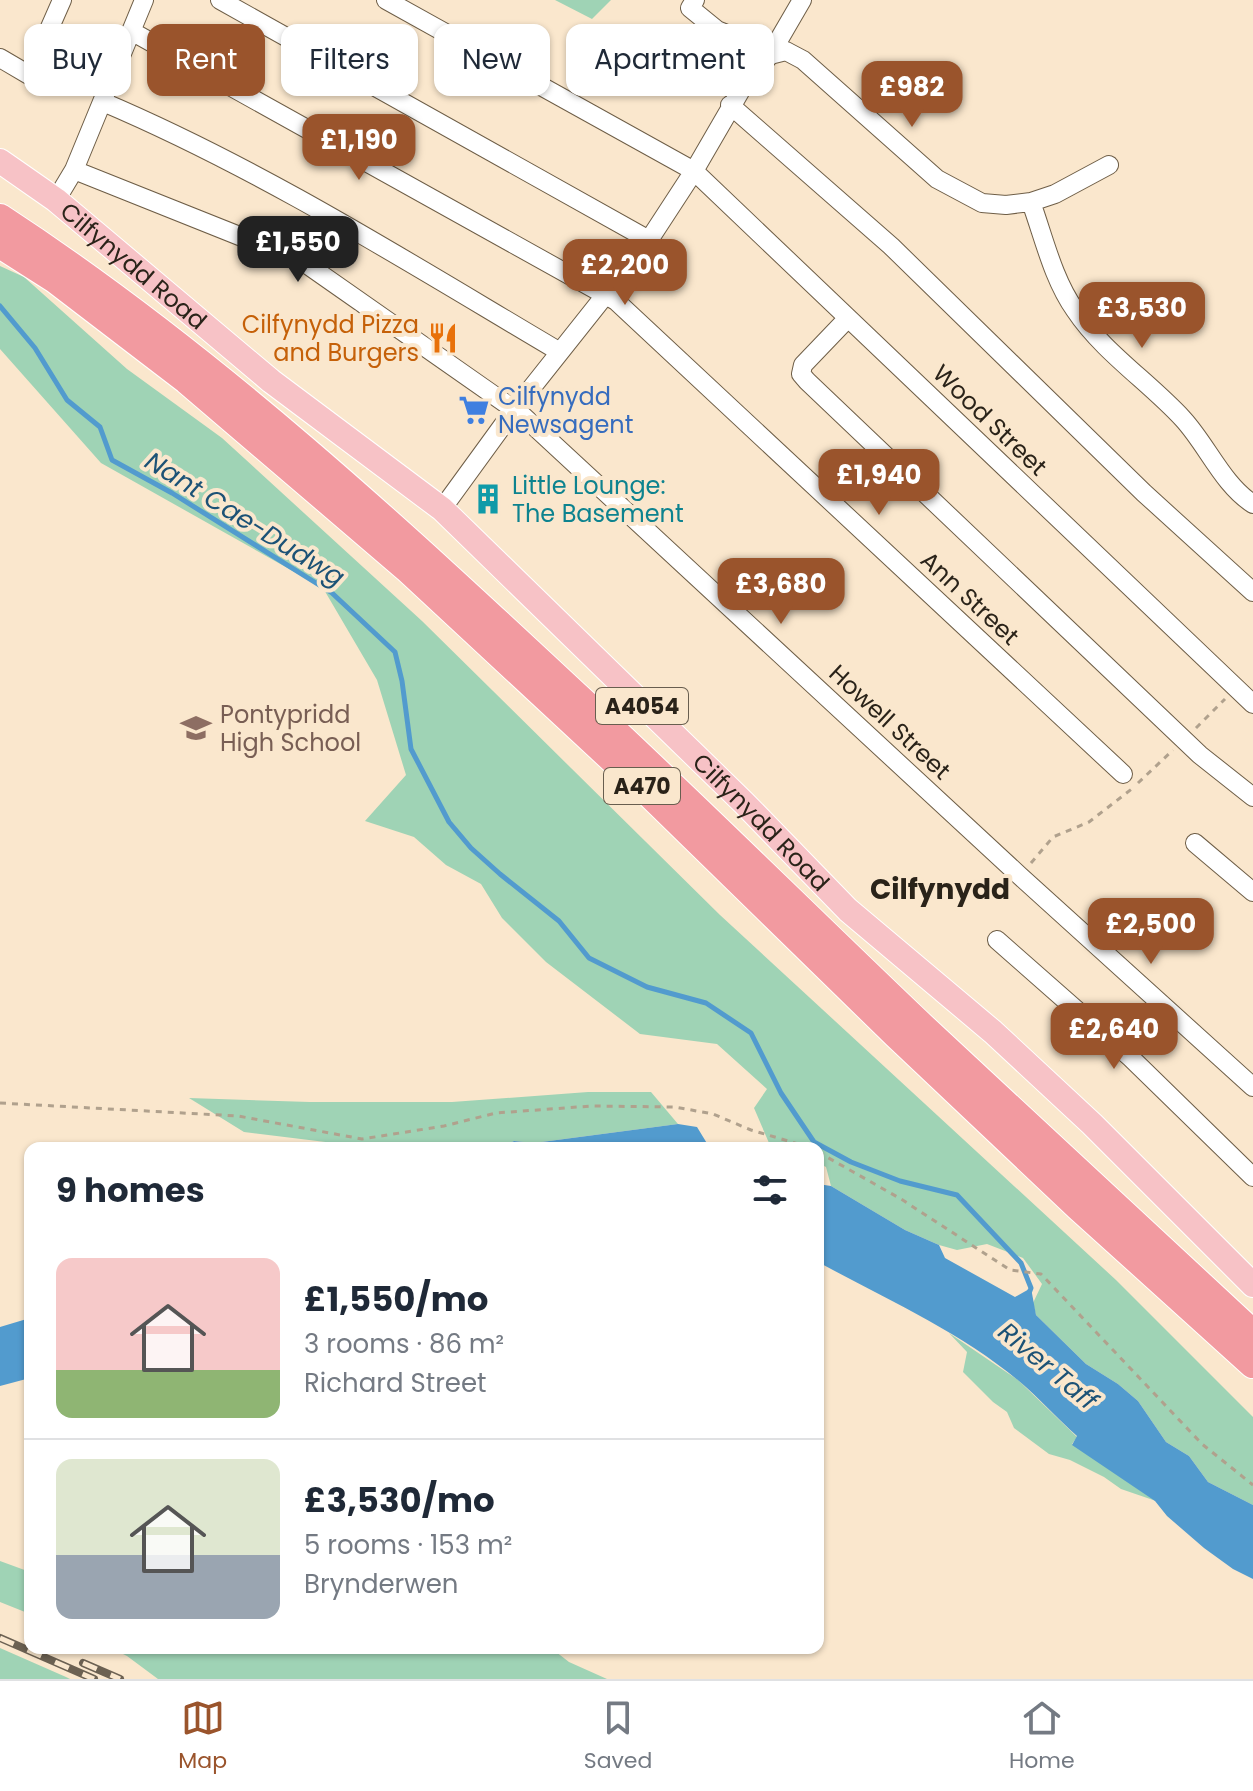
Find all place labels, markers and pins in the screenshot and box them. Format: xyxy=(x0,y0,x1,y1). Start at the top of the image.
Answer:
pin: £982 xyxy=(865,61,959,129)
pin: £1,190 xyxy=(294,114,424,182)
pin: £1,550 xyxy=(233,216,363,284)
pin: £2,200 xyxy=(560,239,690,307)
pin: £3,530 xyxy=(1077,282,1207,350)
place label: Cilfynydd Pizza and Burgers xyxy=(242,308,419,369)
restaurant icon: Cilfynydd Pizza and Burgers xyxy=(426,321,460,355)
place label: Cilfynydd Newsagent xyxy=(498,380,633,441)
supermarket icon: Cilfynydd Newsagent xyxy=(457,393,491,427)
pin: £1,940 xyxy=(814,449,944,517)
place label: Little Lounge: The Basement xyxy=(512,469,684,530)
building icon: Little Lounge: The Basement xyxy=(471,482,505,516)
pin: £3,680 xyxy=(716,558,846,626)
place label: Pontypridd High School xyxy=(220,698,361,759)
school or university icon: Pontypridd High School xyxy=(179,711,213,745)
pin: £2,500 xyxy=(1086,898,1216,966)
pin: £2,640 xyxy=(1049,1003,1179,1071)

